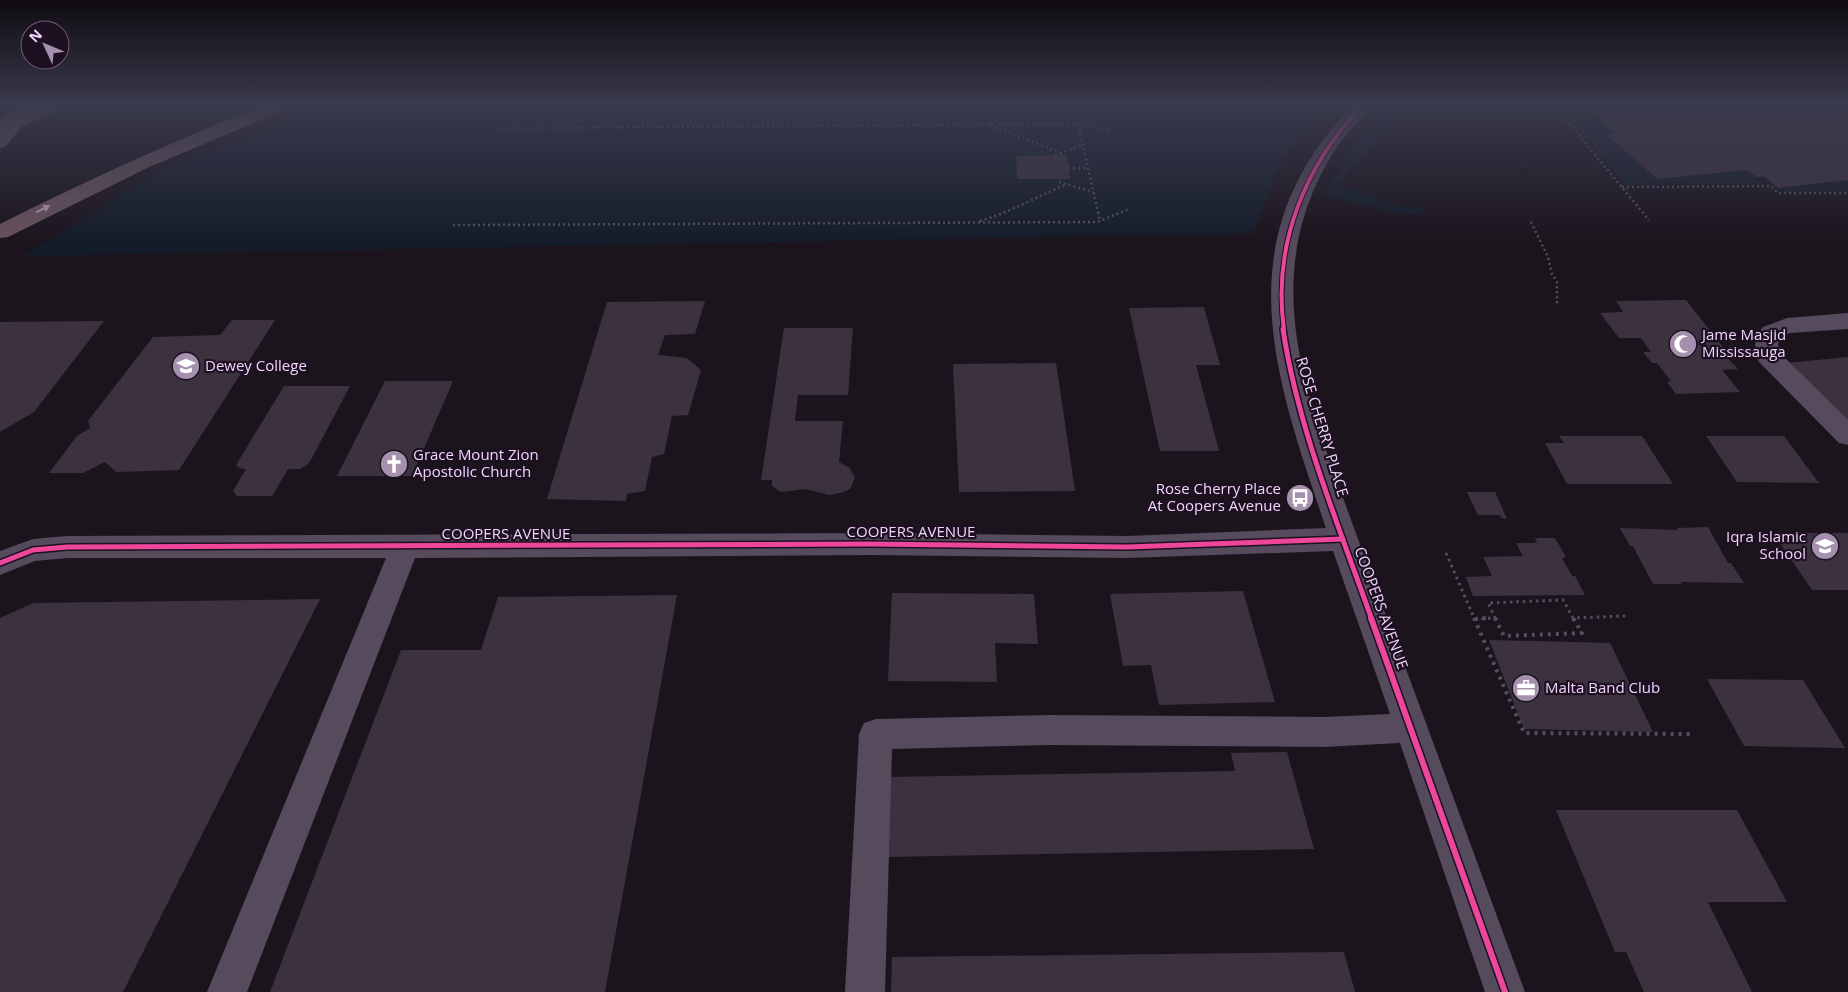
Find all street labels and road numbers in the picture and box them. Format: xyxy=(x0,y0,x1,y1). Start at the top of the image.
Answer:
street label: ROSE CHERRY PLACE xyxy=(1292,354,1354,499)
street label: COOPERS AVENUE xyxy=(847,521,975,541)
street label: COOPERS AVENUE xyxy=(442,523,570,543)
street label: COOPERS AVENUE xyxy=(1351,544,1413,672)

